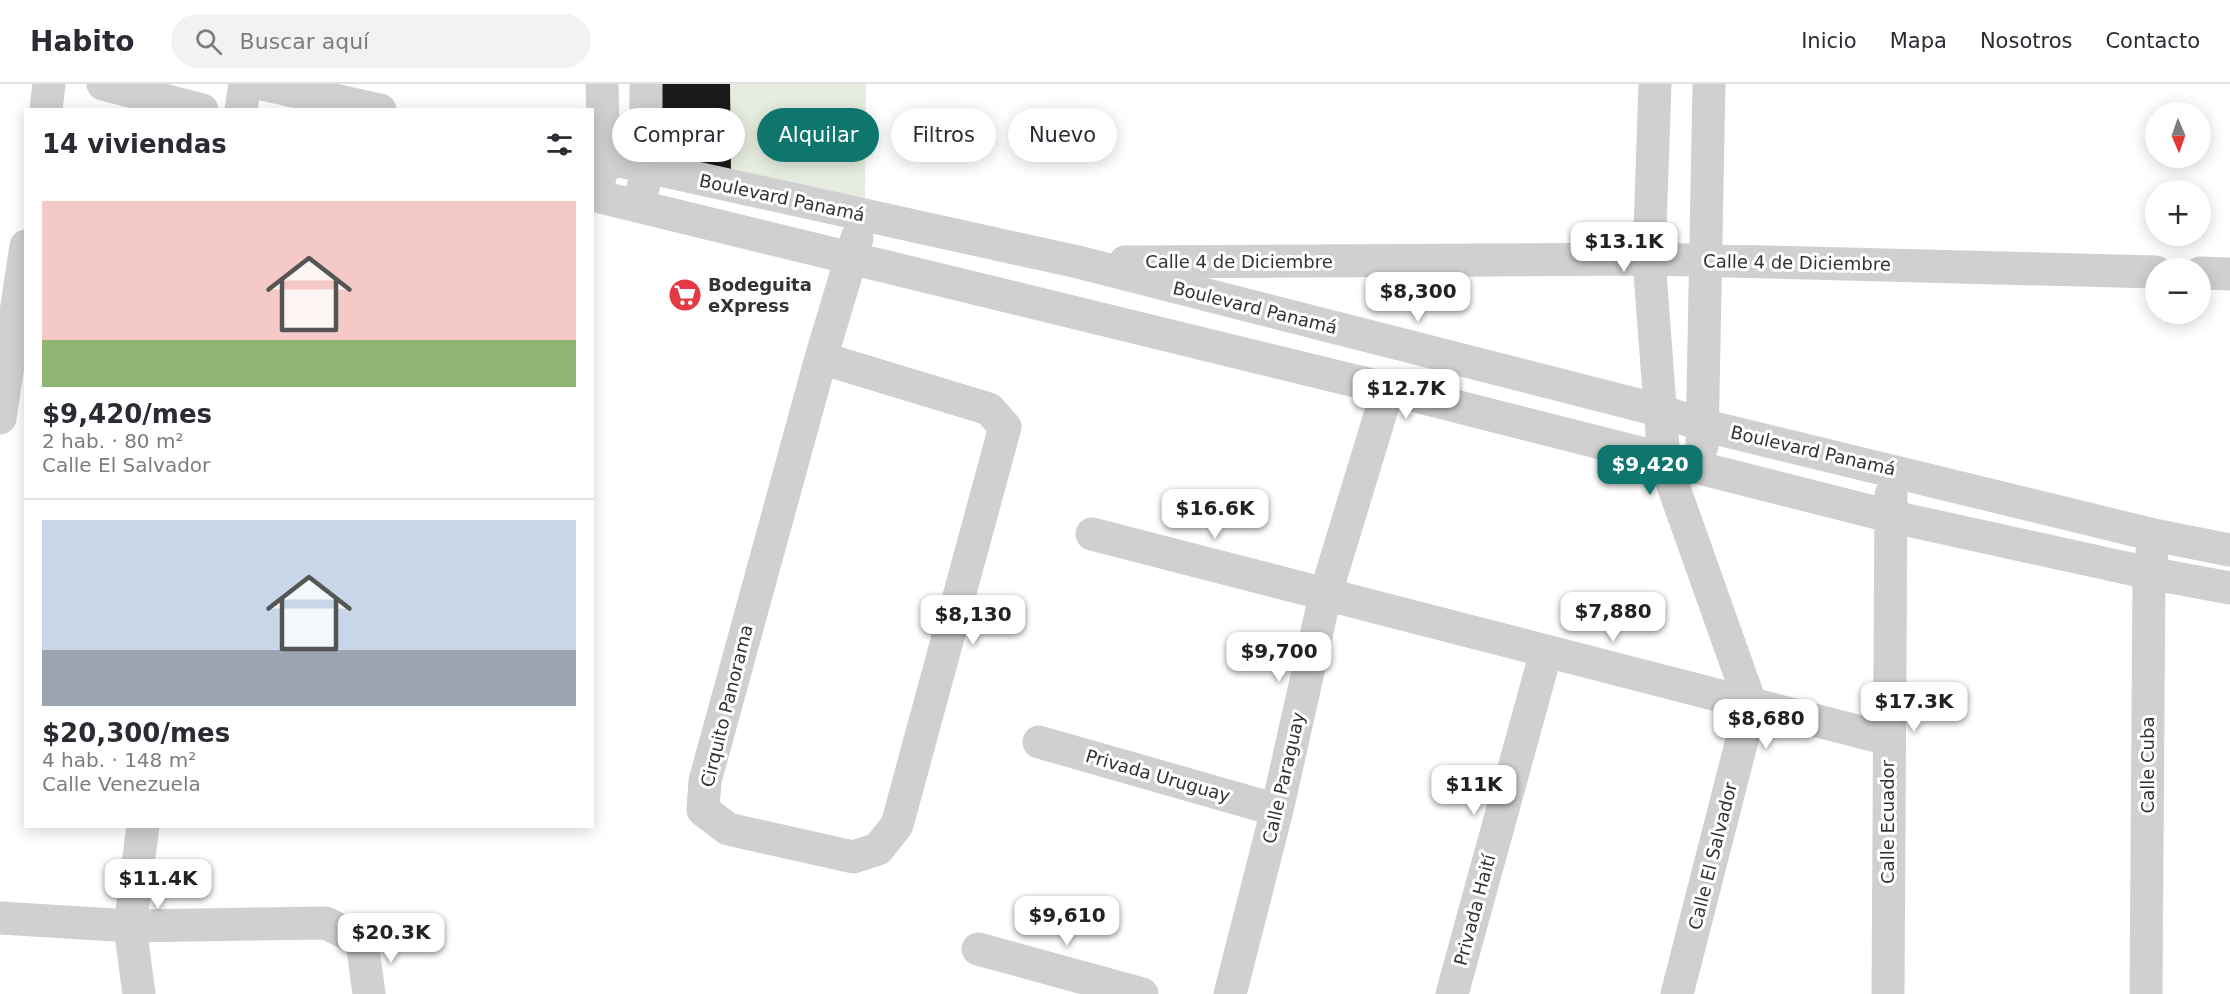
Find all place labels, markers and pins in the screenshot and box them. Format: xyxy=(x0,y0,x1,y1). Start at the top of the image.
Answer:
pin: $13.1K xyxy=(1575,222,1673,273)
pin: $8,300 xyxy=(1369,272,1467,323)
place label: Bodeguita eXpress xyxy=(708,274,812,316)
supermarket icon: Bodeguita eXpress xyxy=(667,277,703,313)
pin: $12.7K xyxy=(1357,369,1455,420)
pin: $9,420 xyxy=(1601,445,1699,496)
pin: $16.6K xyxy=(1166,489,1264,540)
pin: $7,880 xyxy=(1564,592,1662,643)
pin: $8,130 xyxy=(924,595,1022,646)
pin: $9,700 xyxy=(1230,632,1328,683)
pin: $17.3K xyxy=(1865,682,1963,733)
pin: $8,680 xyxy=(1717,699,1815,750)
pin: $11K xyxy=(1438,765,1510,816)
pin: $11.4K xyxy=(109,859,207,910)
pin: $9,610 xyxy=(1018,896,1116,947)
pin: $20.3K xyxy=(342,913,440,964)

